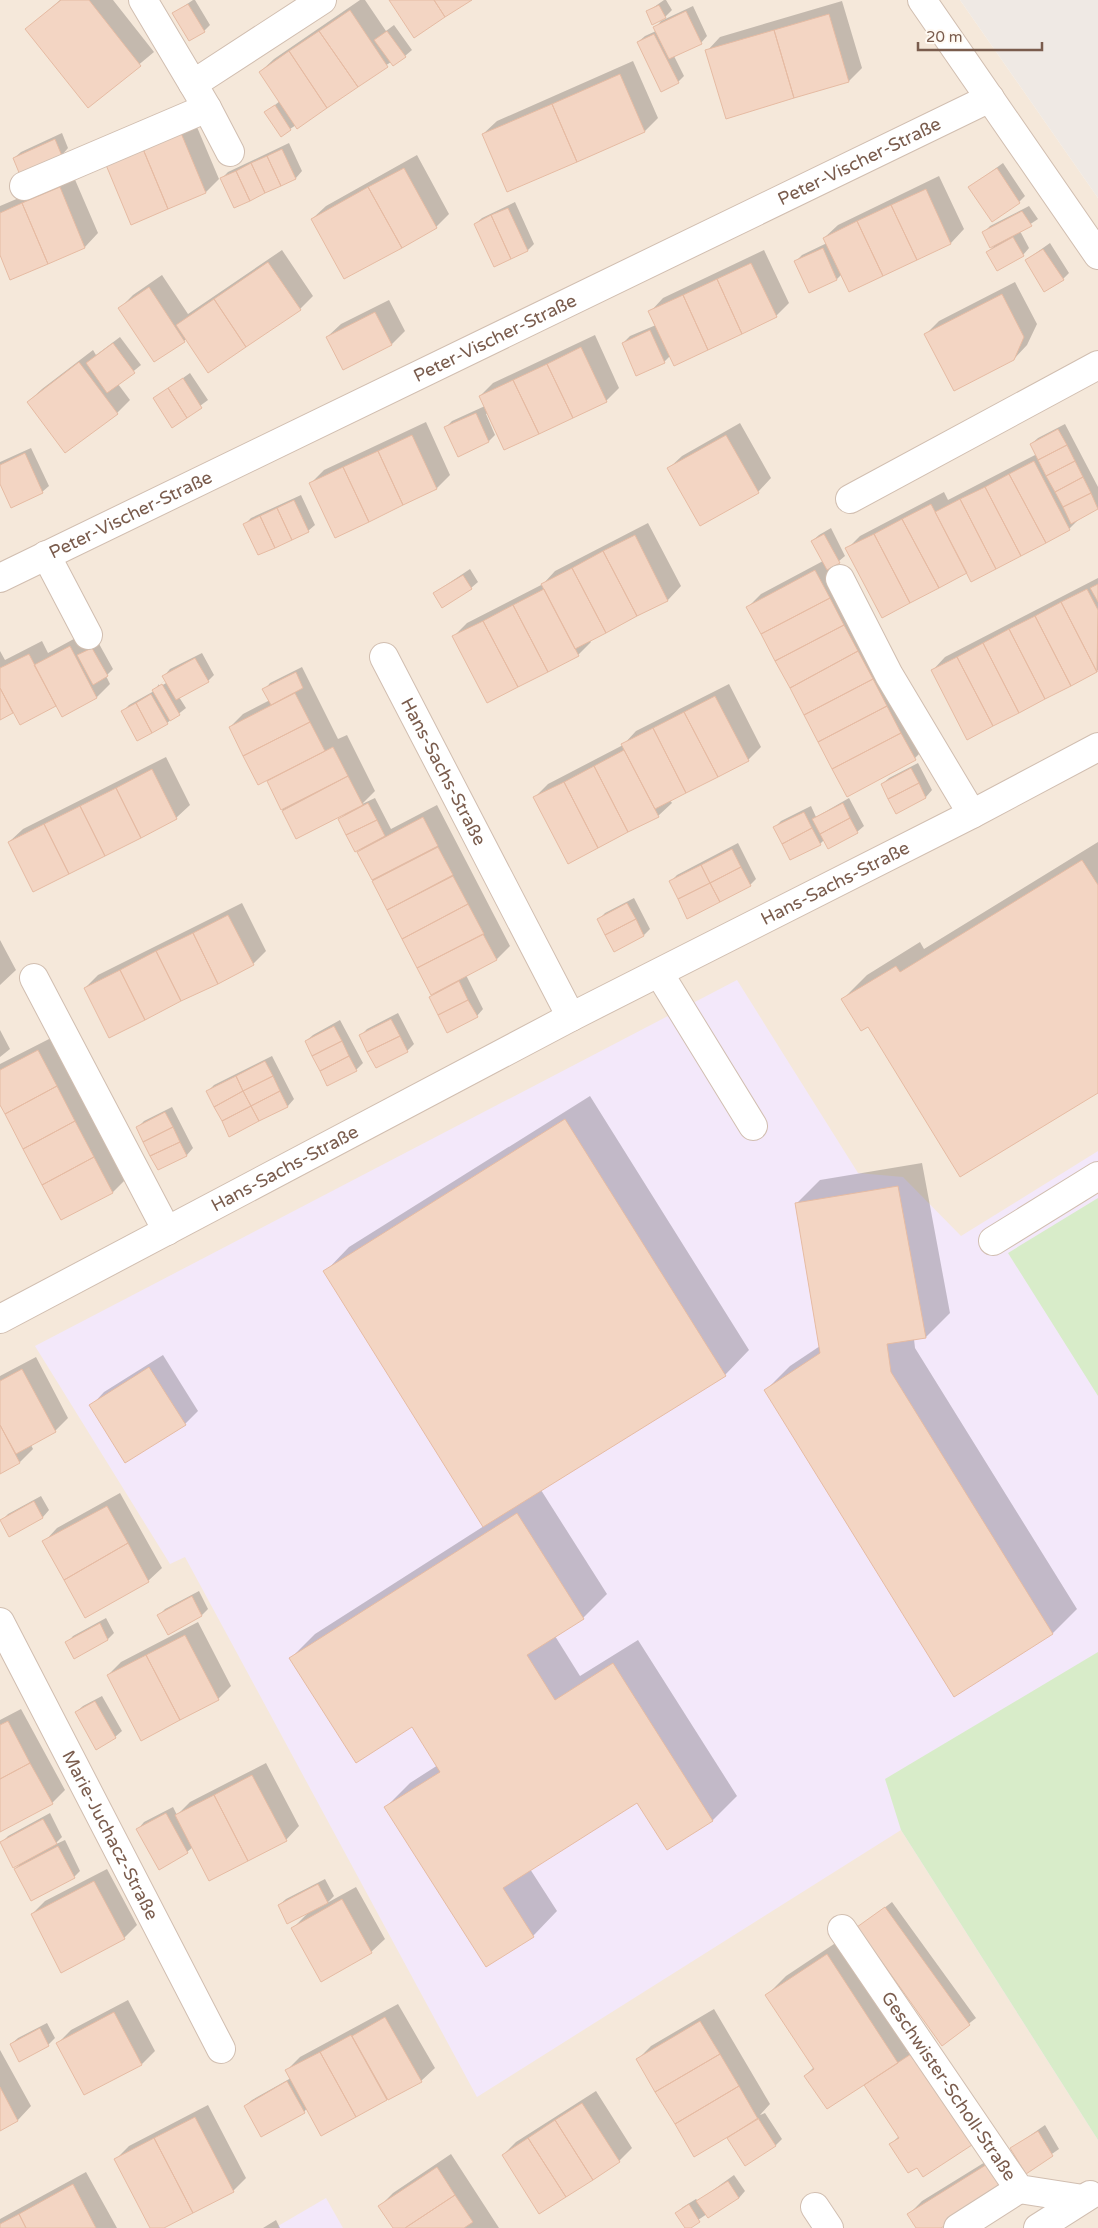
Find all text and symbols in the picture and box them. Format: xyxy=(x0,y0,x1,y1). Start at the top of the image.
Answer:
scale bar xyxy=(918,20,1042,52)
text: 20 m xyxy=(926,28,963,46)
street label: Peter-Vischer-Straße xyxy=(774,113,944,210)
street label: Peter-Vischer-Straße xyxy=(410,289,580,387)
street label: Peter-Vischer-Straße xyxy=(45,466,216,564)
street label: Hans-Sachs-Straße xyxy=(396,694,491,849)
street label: Hans-Sachs-Straße xyxy=(757,837,913,930)
street label: Hans-Sachs-Straße xyxy=(207,1120,362,1216)
street label: Marie-Juchacz-Straße xyxy=(57,1747,163,1924)
street label: Geschwister-Scholl-Straße xyxy=(877,1987,1021,2185)

